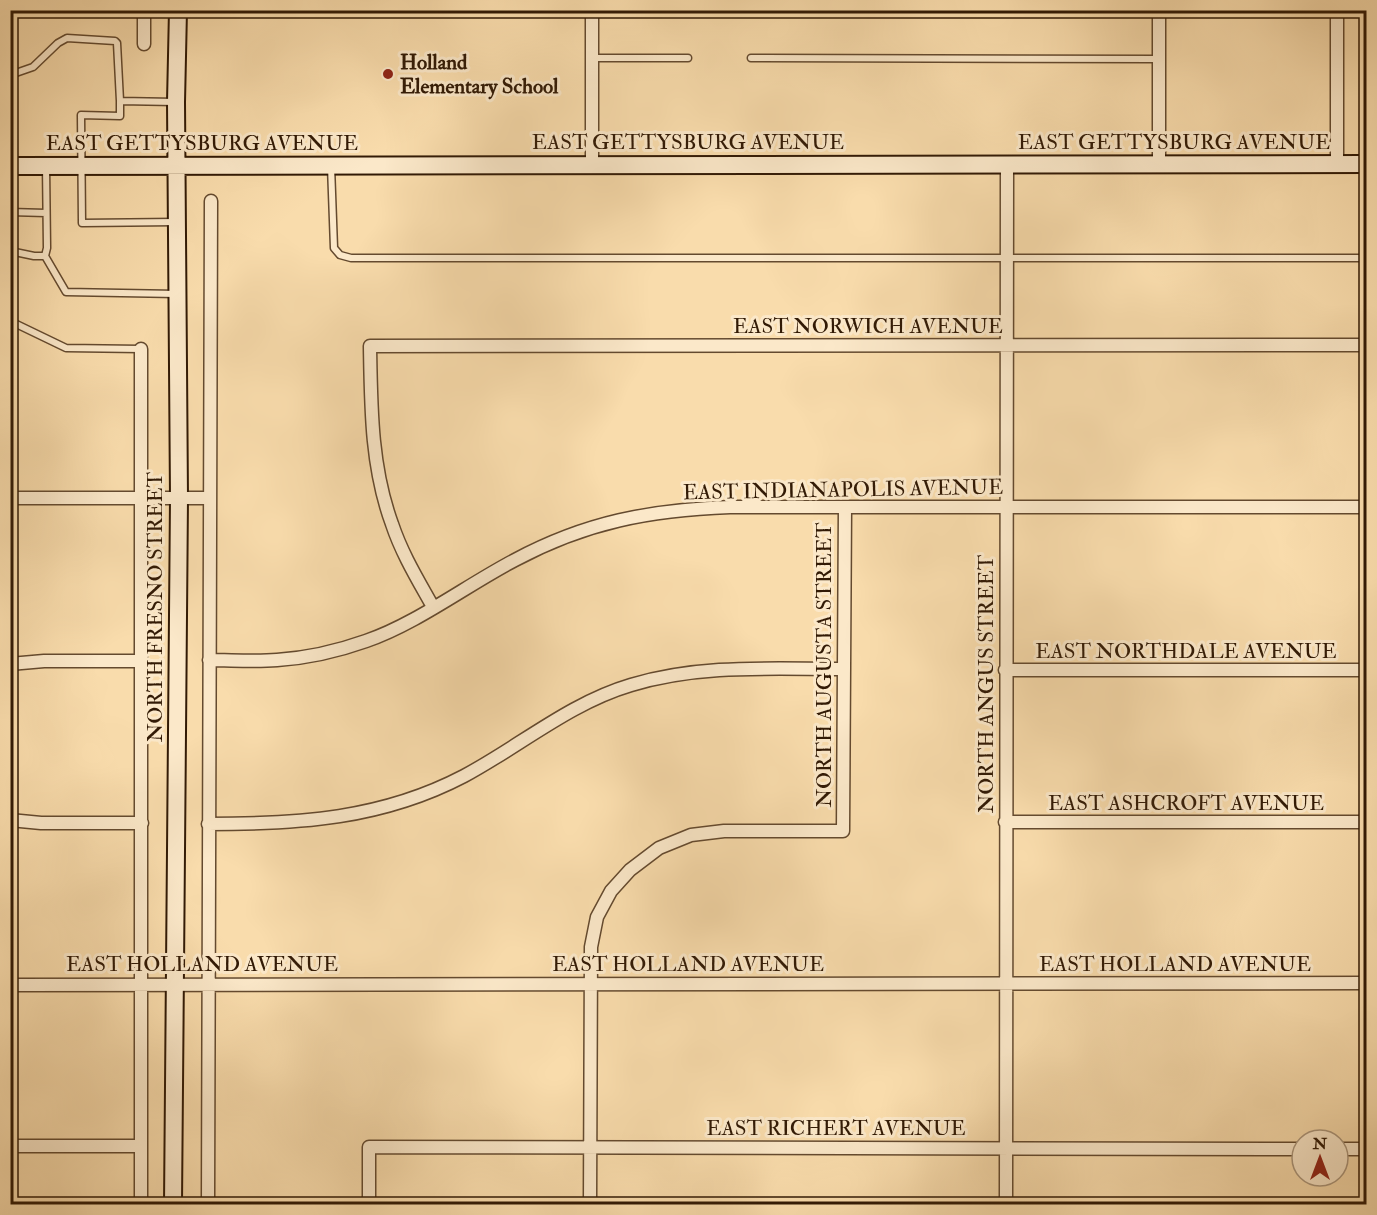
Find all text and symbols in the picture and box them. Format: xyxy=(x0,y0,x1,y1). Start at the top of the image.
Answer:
place label: Holland Elementary School xyxy=(400,49,559,100)
marker: Holland Elementary School xyxy=(381,67,395,81)
street label: EAST GETTYSBURG AVENUE xyxy=(532,129,844,156)
street label: EAST GETTYSBURG AVENUE xyxy=(1018,129,1330,156)
street label: EAST GETTYSBURG AVENUE xyxy=(46,130,358,157)
street label: EAST NORWICH AVENUE xyxy=(733,313,1003,340)
street label: NORTH FRESNO STREET xyxy=(142,471,169,742)
street label: EAST INDIANAPOLIS AVENUE xyxy=(683,474,1003,506)
street label: NORTH AUGUSTA STREET xyxy=(811,522,838,808)
street label: NORTH ANGUS STREET xyxy=(973,554,1000,813)
street label: EAST NORTHDALE AVENUE xyxy=(1035,638,1337,665)
street label: EAST ASHCROFT AVENUE xyxy=(1048,790,1324,817)
street label: EAST HOLLAND AVENUE xyxy=(66,951,338,978)
street label: EAST HOLLAND AVENUE xyxy=(552,951,824,978)
street label: EAST HOLLAND AVENUE xyxy=(1039,951,1311,978)
street label: EAST RICHERT AVENUE xyxy=(706,1115,966,1142)
north arrow xyxy=(1290,1128,1350,1188)
text: N xyxy=(1312,1134,1328,1154)

